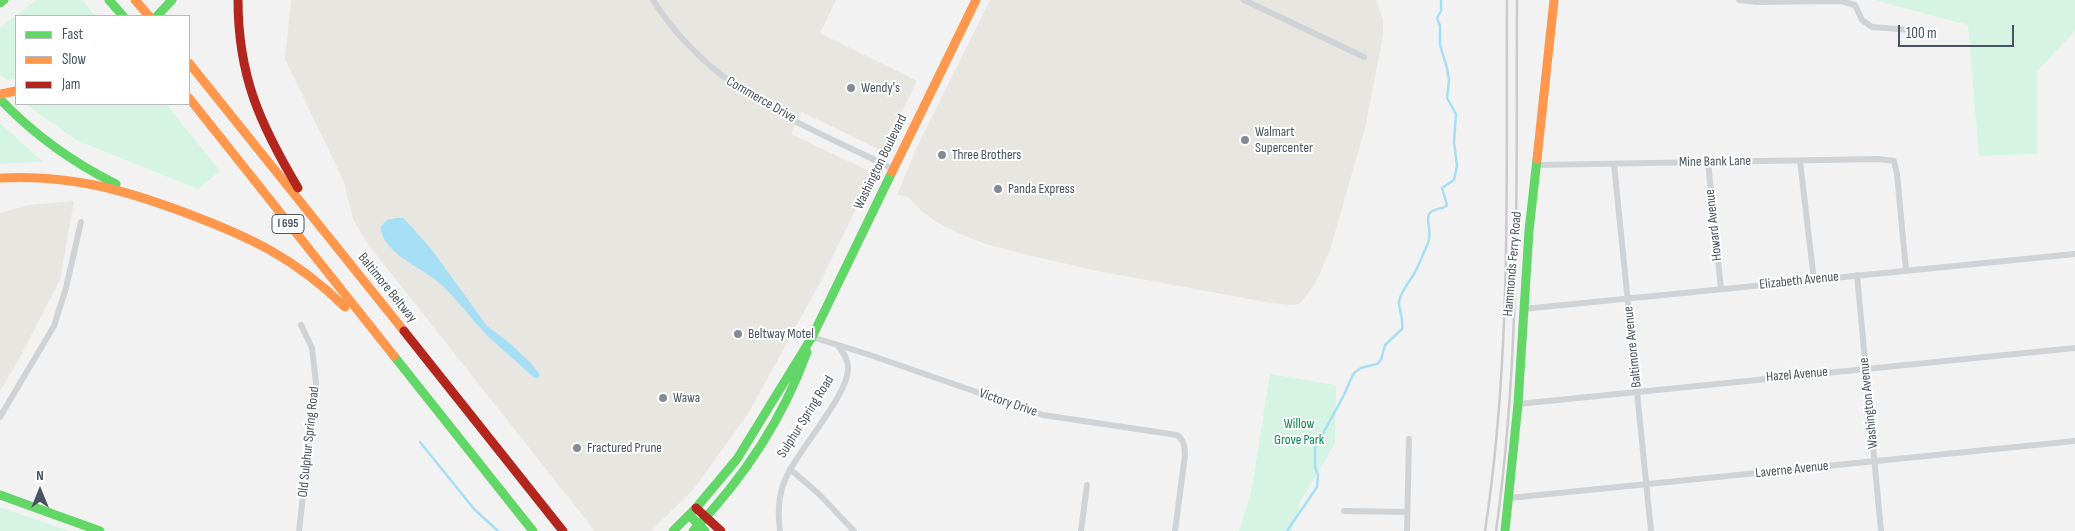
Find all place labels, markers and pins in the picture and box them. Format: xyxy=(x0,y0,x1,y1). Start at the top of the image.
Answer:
place label: Wendy's xyxy=(861,80,900,96)
marker: Wendy's xyxy=(845,82,857,94)
place label: Walmart Supercenter xyxy=(1255,124,1313,156)
marker: Walmart Supercenter xyxy=(1239,134,1251,146)
place label: Three Brothers xyxy=(952,147,1021,163)
marker: Three Brothers xyxy=(936,149,948,161)
place label: Panda Express xyxy=(1008,181,1075,197)
marker: Panda Express xyxy=(992,183,1004,195)
place label: Beltway Motel xyxy=(748,326,814,342)
marker: Beltway Motel xyxy=(732,328,744,340)
place label: Wawa xyxy=(673,390,700,406)
marker: Wawa xyxy=(657,392,669,404)
place label: Fractured Prune xyxy=(587,440,662,456)
marker: Fractured Prune xyxy=(571,442,583,454)

